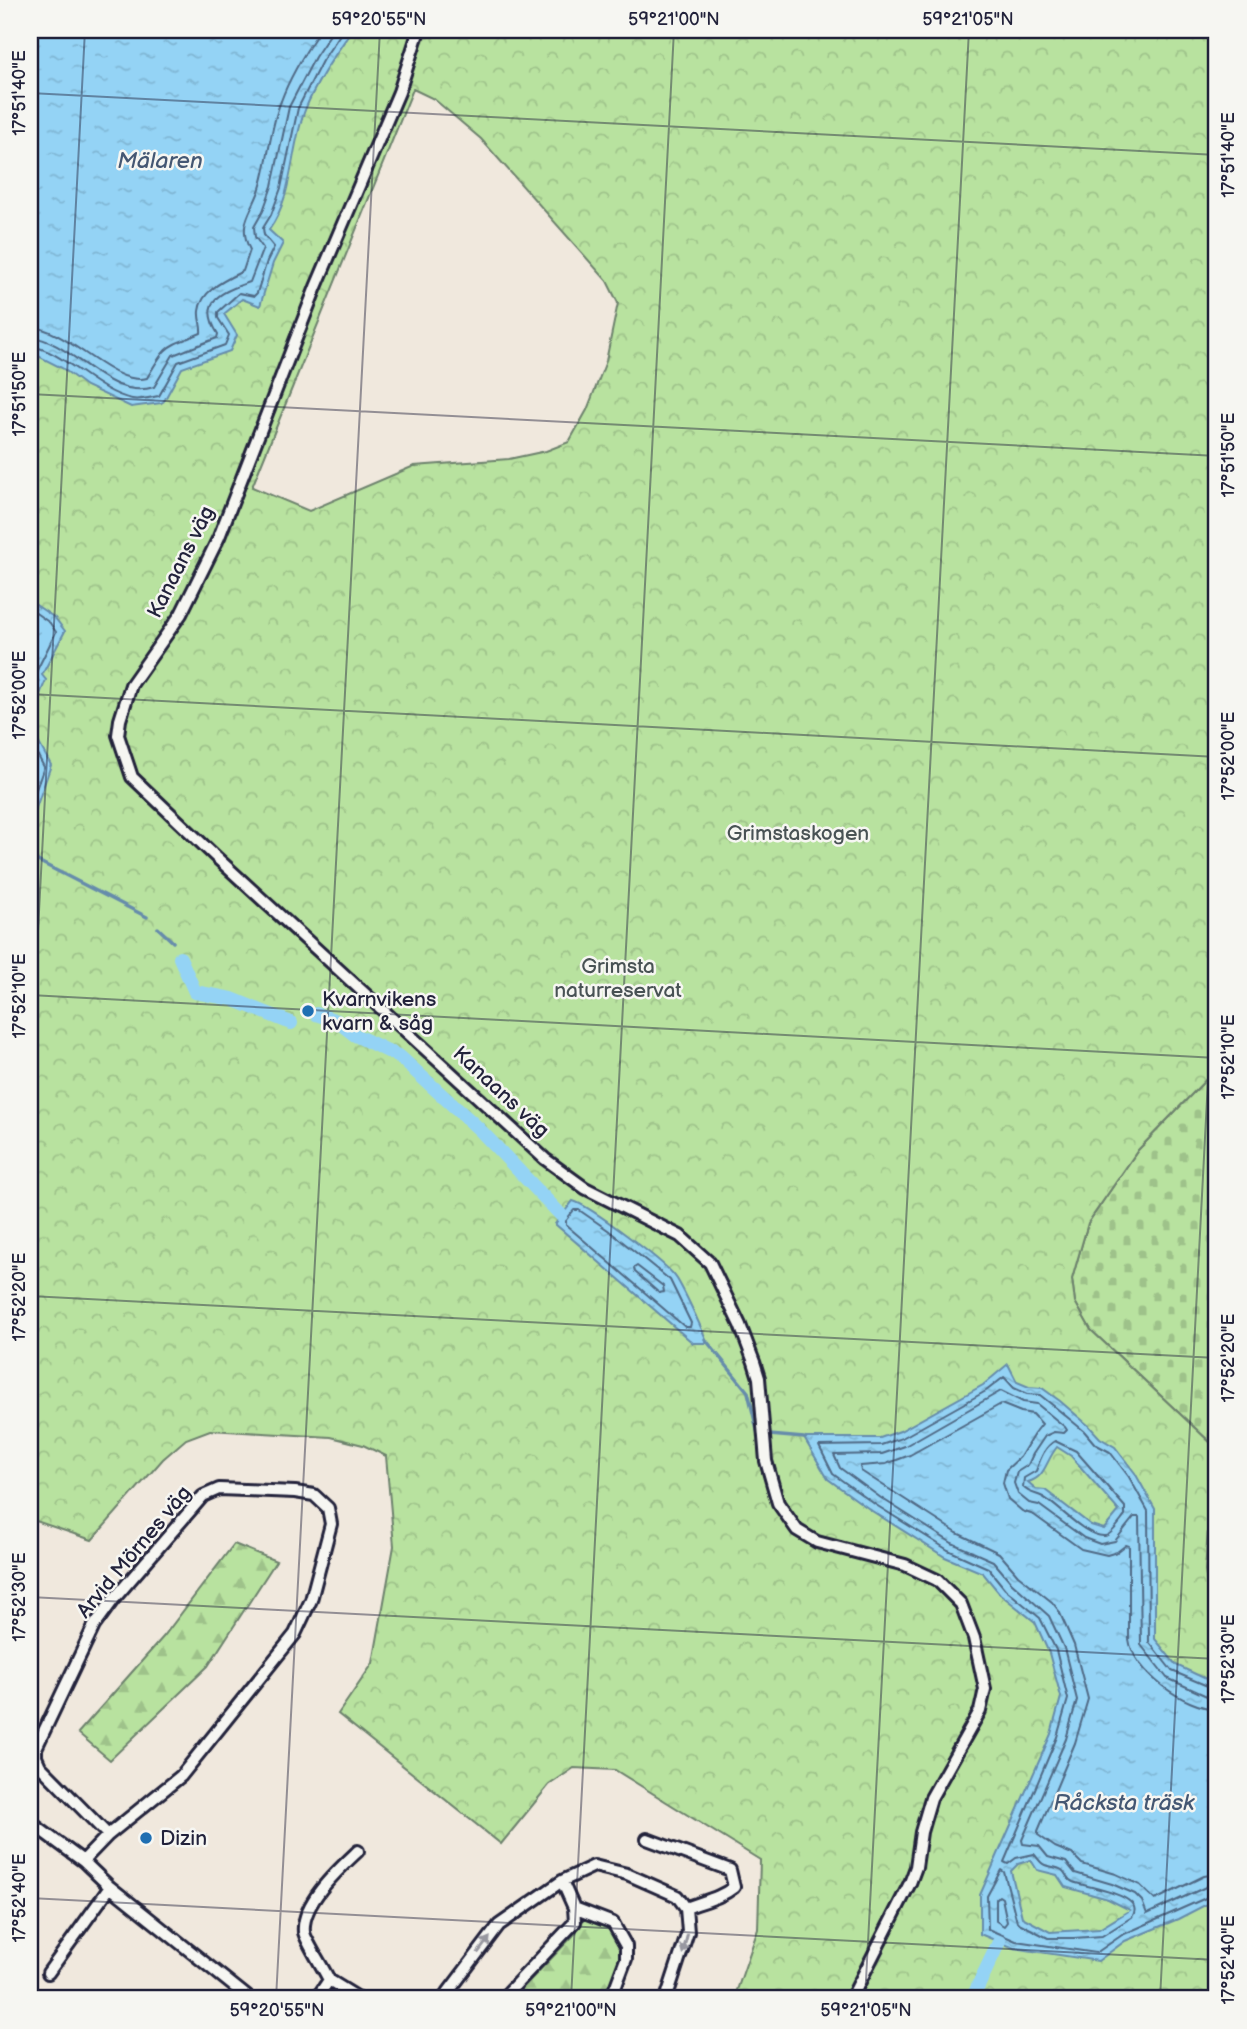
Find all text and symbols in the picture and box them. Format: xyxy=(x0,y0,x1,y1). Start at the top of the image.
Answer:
text: 59°20'55"N xyxy=(331,9,427,30)
text: 59°21'00"N xyxy=(628,9,720,30)
text: 59°21'05"N xyxy=(922,9,1014,30)
text: 17°51'40"E xyxy=(9,50,30,136)
text: 17°51'40"E xyxy=(1218,112,1239,198)
water label: Mälaren xyxy=(117,147,203,175)
text: 17°51'50"E xyxy=(9,351,30,436)
text: 17°51'50"E xyxy=(1218,412,1239,497)
street label: Kanaans väg xyxy=(142,502,220,622)
text: 17°52'00"E xyxy=(9,650,30,739)
text: 17°52'00"E xyxy=(1218,711,1239,800)
park label: Grimstaskogen xyxy=(727,821,869,846)
text: 17°52'10"E xyxy=(9,953,30,1039)
park label: Grimsta naturreservat xyxy=(554,954,682,1003)
place label: Kvarnvikens kvarn & såg xyxy=(322,987,436,1036)
marker: Kvarnvikens kvarn & såg xyxy=(300,1003,316,1019)
text: 17°52'10"E xyxy=(1218,1014,1239,1100)
street label: Kanaans väg xyxy=(448,1041,554,1143)
text: 17°52'20"E xyxy=(9,1252,30,1341)
text: 17°52'20"E xyxy=(1218,1313,1239,1402)
street label: Arvid Mörnes väg xyxy=(71,1481,197,1623)
text: 17°52'30"E xyxy=(9,1552,30,1642)
text: 17°52'30"E xyxy=(1218,1614,1239,1704)
water label: Råcksta träsk xyxy=(1054,1789,1195,1817)
place label: Dizin xyxy=(160,1826,207,1851)
marker: Dizin xyxy=(138,1830,154,1846)
text: 17°52'40"E xyxy=(9,1853,30,1943)
text: 17°52'40"E xyxy=(1218,1915,1239,2005)
one-way arrow xyxy=(679,1933,690,1955)
one-way arrow xyxy=(476,1936,490,1954)
text: 59°20'55"N xyxy=(229,2000,325,2021)
text: 59°21'00"N xyxy=(525,2000,617,2021)
text: 59°21'05"N xyxy=(820,2000,912,2021)

